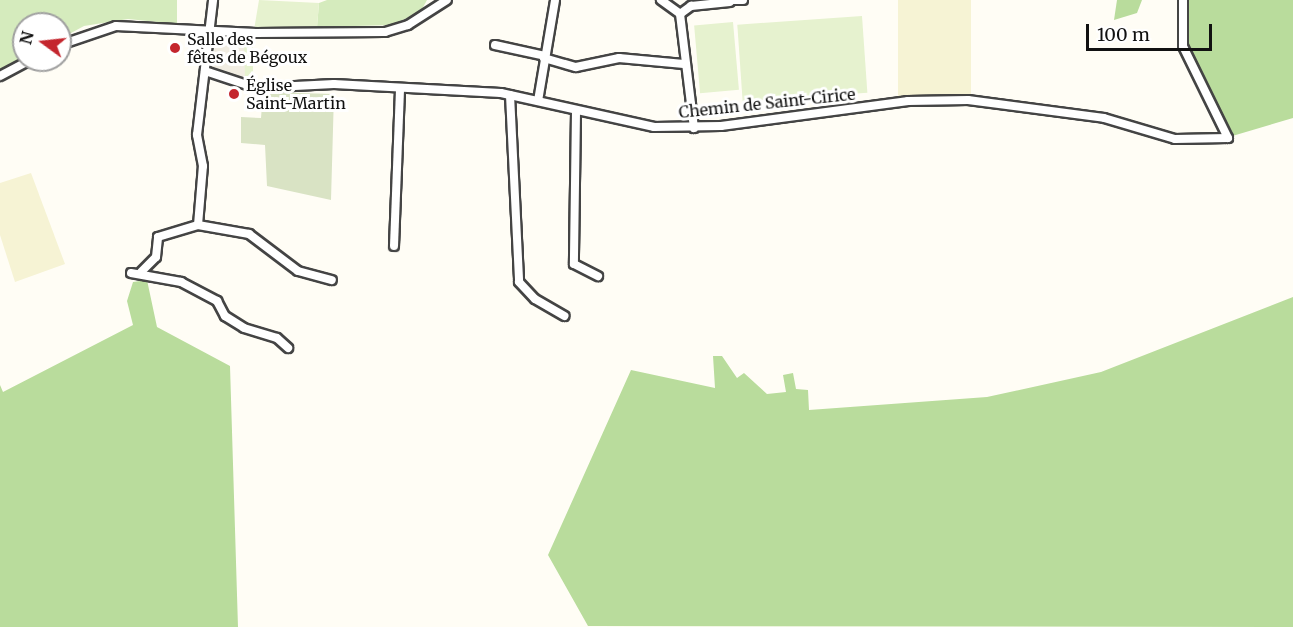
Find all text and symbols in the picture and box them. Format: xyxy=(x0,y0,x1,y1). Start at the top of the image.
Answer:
north arrow xyxy=(12,12,72,72)
scale bar xyxy=(1089,12,1215,50)
text: 100 m xyxy=(1097,23,1150,46)
text: N xyxy=(15,29,38,47)
place label: Salle des fêtes de Bégoux xyxy=(187,29,307,67)
marker: Salle des fêtes de Bégoux xyxy=(168,41,182,55)
place label: Église Saint-Martin xyxy=(246,75,346,113)
street label: Chemin de Saint-Cirice xyxy=(678,84,856,122)
marker: Église Saint-Martin xyxy=(227,87,241,101)

